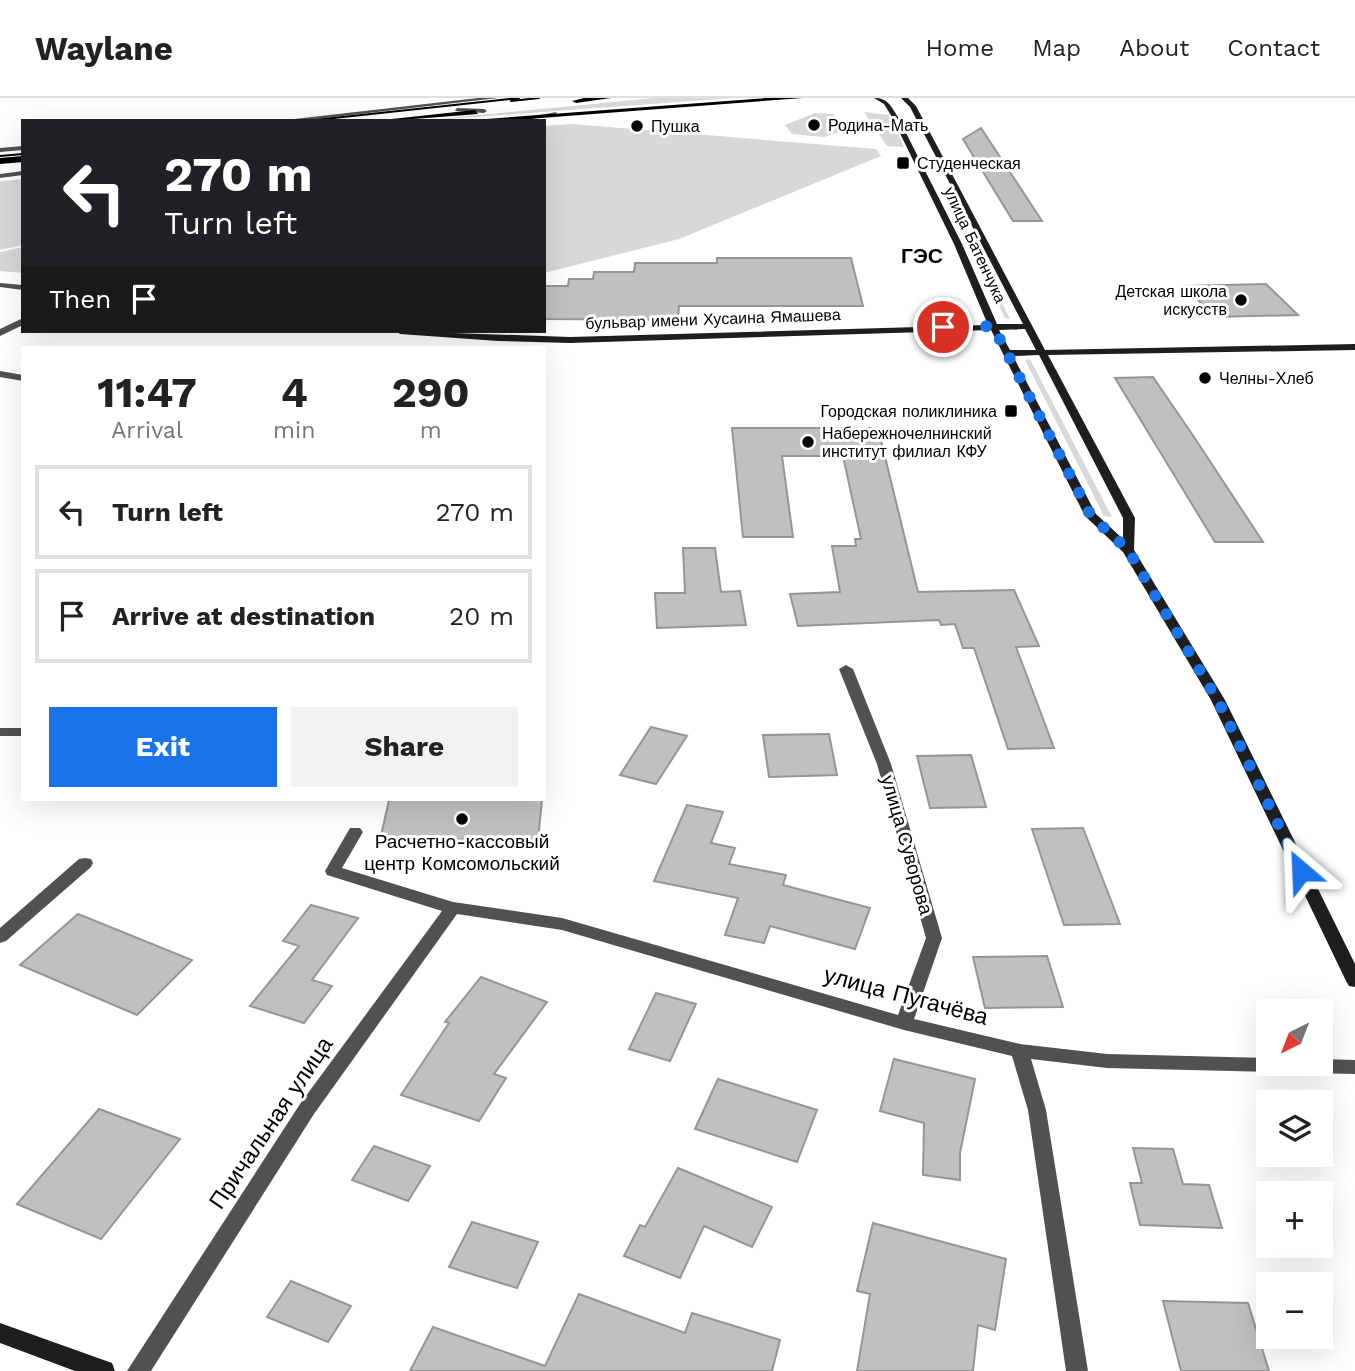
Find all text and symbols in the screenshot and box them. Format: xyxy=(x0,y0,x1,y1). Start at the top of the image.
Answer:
text: Waylane xyxy=(35,29,173,68)
text: Home xyxy=(926,34,994,62)
text: Map xyxy=(1032,34,1081,62)
text: About xyxy=(1119,34,1189,62)
text: Contact xyxy=(1227,34,1320,62)
place label: Родина-Мать xyxy=(828,116,928,135)
place label: Пушка xyxy=(651,117,700,136)
marker: Родина-Мать xyxy=(806,117,822,133)
marker: Пушка xyxy=(629,118,645,134)
text: 270 m xyxy=(164,145,313,203)
icon: left xyxy=(49,147,140,238)
place label: Студенческая xyxy=(917,154,1021,173)
marker: Студенческая xyxy=(895,155,911,171)
street label: улица Батенчука xyxy=(940,184,1010,306)
text: Turn left xyxy=(164,204,297,242)
district label: ГЭС xyxy=(901,243,943,268)
icon: arrive xyxy=(125,280,163,318)
place label: Детская школа искусств xyxy=(1115,282,1227,319)
text: Then xyxy=(49,284,111,314)
marker: Детская школа искусств xyxy=(1233,292,1249,308)
pin xyxy=(913,297,973,357)
street label: бульвар имени Хусаина Ямашева xyxy=(585,305,841,333)
icon: arrive xyxy=(924,308,962,346)
text: 11:47 xyxy=(97,368,197,417)
text: 4 xyxy=(281,368,308,417)
text: 290 xyxy=(392,368,470,417)
place label: Челны-Хлеб xyxy=(1219,369,1314,388)
marker: Челны-Хлеб xyxy=(1197,370,1213,386)
place label: Городская поликлиника xyxy=(820,402,997,421)
marker: Городская поликлиника xyxy=(1003,403,1019,419)
text: Arrival xyxy=(111,417,183,444)
text: min xyxy=(273,417,315,444)
text: m xyxy=(420,417,442,444)
place label: Набережночелнинский институт филиал КФУ xyxy=(822,424,992,461)
marker: Набережночелнинский институт филиал КФУ xyxy=(800,434,816,450)
icon: left xyxy=(53,493,91,531)
text: Turn left xyxy=(112,497,223,527)
text: 270 m xyxy=(435,497,514,527)
icon: arrive xyxy=(53,597,91,635)
text: Arrive at destination xyxy=(112,601,375,631)
text: 20 m xyxy=(449,601,514,631)
button: Exit xyxy=(49,707,277,787)
button: Share xyxy=(291,707,518,787)
street label: улица Суворова xyxy=(876,773,938,918)
marker: Расчетно-кассовый центр Комсомольский xyxy=(454,811,470,827)
place label: Расчетно-кассовый центр Комсомольский xyxy=(364,830,560,875)
position arrow xyxy=(1264,834,1338,908)
street label: улица Пугачёва xyxy=(821,961,991,1031)
north arrow xyxy=(1256,999,1334,1076)
map controls xyxy=(1256,999,1333,1349)
street label: Причальная улица xyxy=(204,1032,339,1214)
button: layers xyxy=(1256,1090,1333,1167)
button: + xyxy=(1256,1181,1333,1258)
button: − xyxy=(1256,1272,1333,1349)

